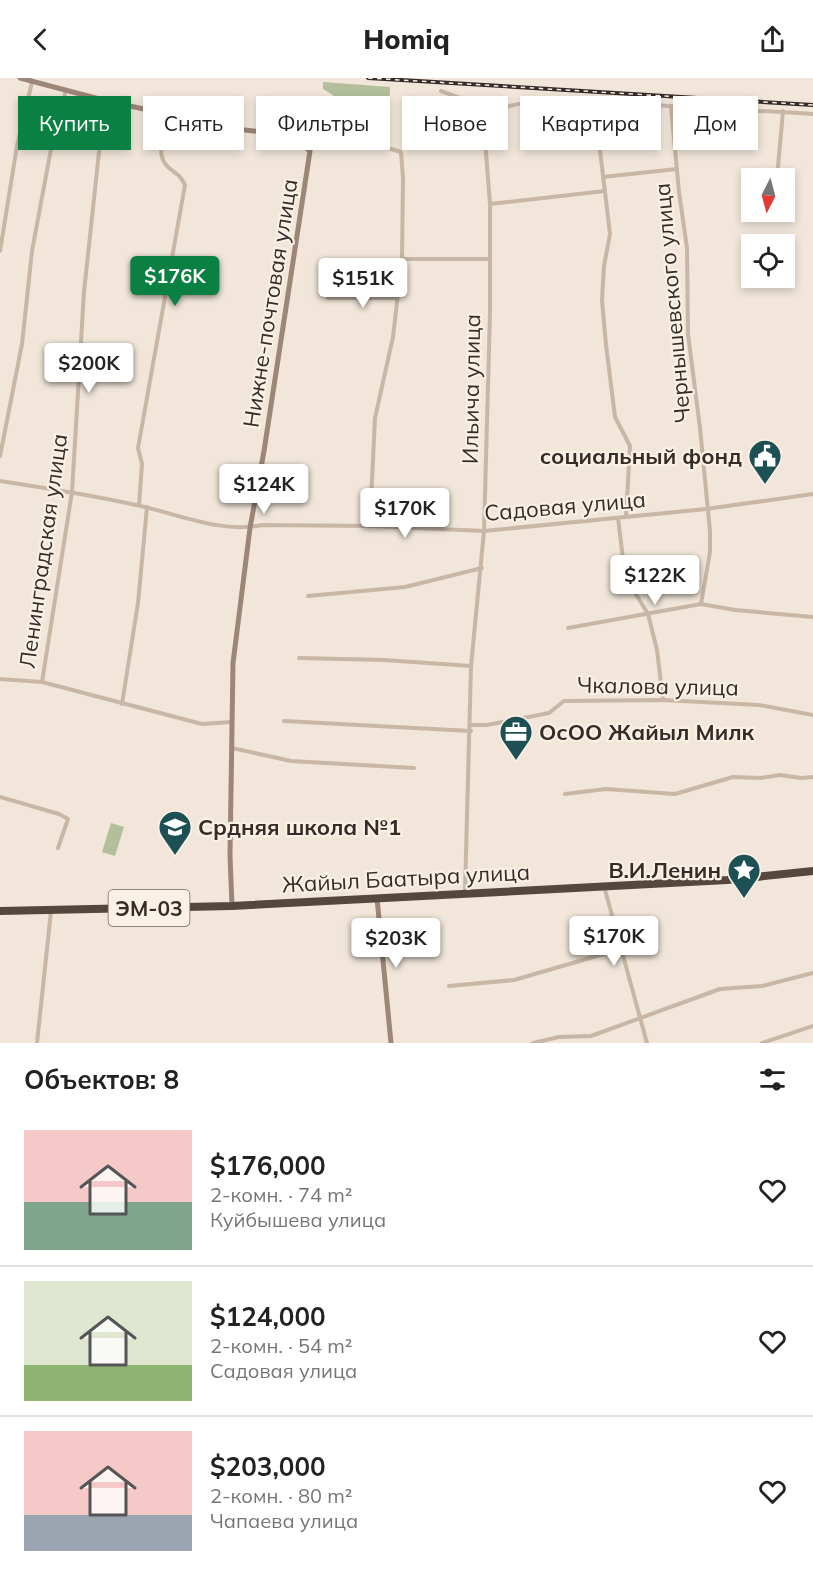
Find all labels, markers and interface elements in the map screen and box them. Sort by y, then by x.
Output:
text: Homiq [363,22,450,56]
icon: back [24,23,57,56]
icon: share [756,23,789,56]
chip: Купить [18,96,131,150]
chip: Снять [143,96,244,150]
chip: Фильтры [256,96,390,150]
chip: Новое [402,96,508,150]
chip: Квартира [520,96,661,150]
chip: Дом [673,96,758,150]
north arrow [741,168,795,222]
map controls [741,168,795,288]
street label: Нижне-почтовая улица [237,177,303,429]
street label: Чернышевского улица [648,182,696,424]
button: locate [741,234,795,288]
pin: $176K [133,256,217,307]
pin: $151K [321,258,405,309]
text: $176K [144,263,206,288]
text: $151K [332,265,394,290]
street label: Ильича улица [456,314,486,464]
pin: $200K [47,343,131,394]
text: $200K [58,350,120,375]
street label: Ленинградская улица [13,432,73,670]
public building icon: социальный фонд [747,438,783,485]
place label: социальный фонд [540,442,742,470]
pin: $124K [222,464,306,515]
text: $124K [233,471,295,496]
street label: Садовая улица [483,485,647,527]
pin: $170K [363,488,447,539]
text: $170K [374,495,436,520]
pin: $122K [613,555,697,606]
text: $122K [624,562,686,587]
street label: Чкалова улица [577,671,739,701]
office icon: ОсОО Жайыл Милк [498,714,534,761]
place label: ОсОО Жайыл Милк [539,718,755,746]
school or university icon: Срдняя школа №1 [157,809,193,856]
place label: Срдняя школа №1 [198,813,401,841]
place icon: В.И.Ленин [726,852,762,899]
place label: В.И.Ленин [608,856,721,884]
street label: Жайыл Баатыра улица [281,858,531,898]
road number: ЭМ-03 [108,890,190,926]
pin: $170K [572,916,656,967]
pin: $203K [354,918,438,969]
text: $170K [583,923,645,948]
text: $203K [365,925,427,950]
text: Объектов: 8 [24,1063,179,1096]
icon: filters [756,1063,789,1096]
text: $176,000 [210,1149,326,1182]
icon: home [72,1154,144,1226]
icon: heart [756,1174,789,1207]
text: 2-комн. · 74 m² [210,1182,352,1207]
text: Куйбышева улица [210,1207,386,1232]
text: $124,000 [210,1300,326,1333]
icon: home [72,1305,144,1377]
icon: heart [756,1325,789,1358]
text: 2-комн. · 54 m² [210,1333,352,1358]
text: Садовая улица [210,1358,357,1383]
text: $203,000 [210,1450,326,1483]
icon: home [72,1455,144,1527]
icon: heart [756,1475,789,1508]
text: 2-комн. · 80 m² [210,1483,352,1508]
text: Чапаева улица [210,1508,358,1533]

